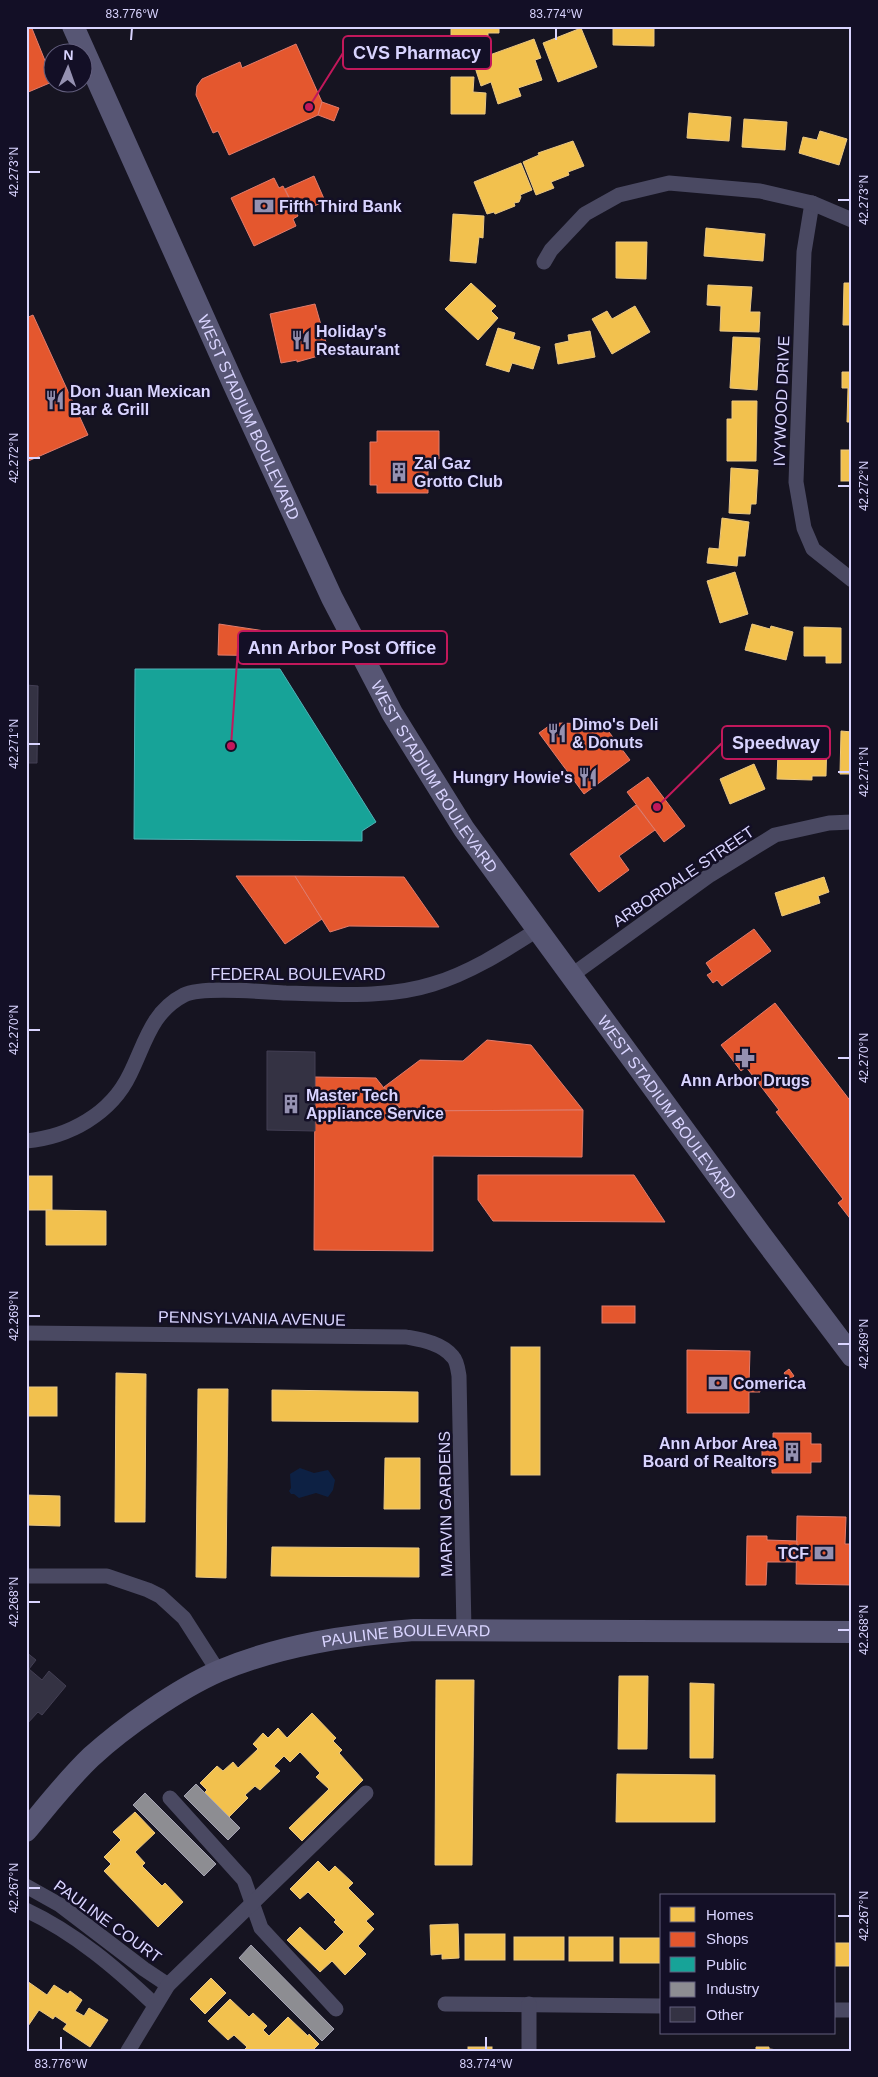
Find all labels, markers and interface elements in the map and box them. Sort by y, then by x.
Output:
text: 83.776°W [106,7,159,21]
text: 83.774°W [530,7,583,21]
callout: CVS Pharmacy [343,36,491,69]
north arrow [42,42,92,92]
text: CVS Pharmacy [353,43,481,63]
text: N [63,47,74,63]
text: 42.273°N [7,147,21,197]
text: 42.273°N [857,175,871,225]
bank icon: Fifth Third Bank [253,195,275,217]
place label: Fifth Third Bank [279,198,402,215]
street label: WEST STADIUM BOULEVARD [195,312,303,522]
place label: Holiday's Restaurant [316,323,400,358]
restaurant icon: Holiday's Restaurant [290,329,312,351]
street label: IVYWOOD DRIVE [771,335,792,467]
place label: Don Juan Mexican Bar & Grill [70,383,210,418]
restaurant icon: Don Juan Mexican Bar & Grill [44,389,66,411]
text: 42.272°N [7,433,21,483]
place label: Zal Gaz Grotto Club [414,455,503,490]
building icon: Zal Gaz Grotto Club [388,461,410,483]
text: 42.272°N [857,461,871,511]
callout: Ann Arbor Post Office [238,631,447,664]
text: Ann Arbor Post Office [248,638,436,658]
street label: WEST STADIUM BOULEVARD [368,678,501,876]
place label: Dimo's Deli & Donuts [572,716,659,751]
text: 42.271°N [7,719,21,769]
restaurant icon: Dimo's Deli & Donuts [546,722,568,744]
callout: Speedway [722,726,830,759]
text: Speedway [732,733,820,753]
text: 42.271°N [857,747,871,797]
restaurant icon: Hungry Howie's [577,766,599,788]
place label: Hungry Howie's [453,769,573,786]
street label: ARBORDALE STREET [610,823,757,930]
street label: FEDERAL BOULEVARD [210,966,386,983]
text: 42.270°N [7,1005,21,1055]
street label: WEST STADIUM BOULEVARD [594,1013,740,1203]
text: 42.270°N [857,1033,871,1083]
pharmacy icon: Ann Arbor Drugs [734,1047,756,1069]
place label: Ann Arbor Drugs [680,1072,810,1089]
place label: Master Tech Appliance Service [306,1087,444,1122]
building icon: Master Tech Appliance Service [280,1093,302,1115]
text: 42.269°N [7,1291,21,1341]
street label: PENNSYLVANIA AVENUE [158,1308,346,1329]
text: 42.269°N [857,1319,871,1369]
bank icon: Comerica [707,1372,729,1394]
place label: Comerica [733,1375,806,1392]
street label: MARVIN GARDENS [436,1431,455,1577]
place label: Ann Arbor Area Board of Realtors [643,1435,777,1470]
building icon: Ann Arbor Area Board of Realtors [781,1441,803,1463]
bank icon: TCF [813,1542,835,1564]
place label: TCF [778,1545,809,1562]
text: 42.268°N [7,1577,21,1627]
text: 42.268°N [857,1605,871,1655]
street label: PAULINE BOULEVARD [320,1622,490,1650]
text: 42.267°N [7,1863,21,1913]
street label: PAULINE COURT [51,1877,165,1966]
text: 42.267°N [857,1891,871,1941]
legend [660,1894,836,2034]
text: Homes [706,1906,754,1923]
text: Shops [706,1930,749,1947]
text: Public [706,1956,747,1973]
text: Industry [706,1980,760,1997]
text: Other [706,2006,744,2023]
text: 83.776°W [35,2057,88,2071]
text: 83.774°W [460,2057,513,2071]

